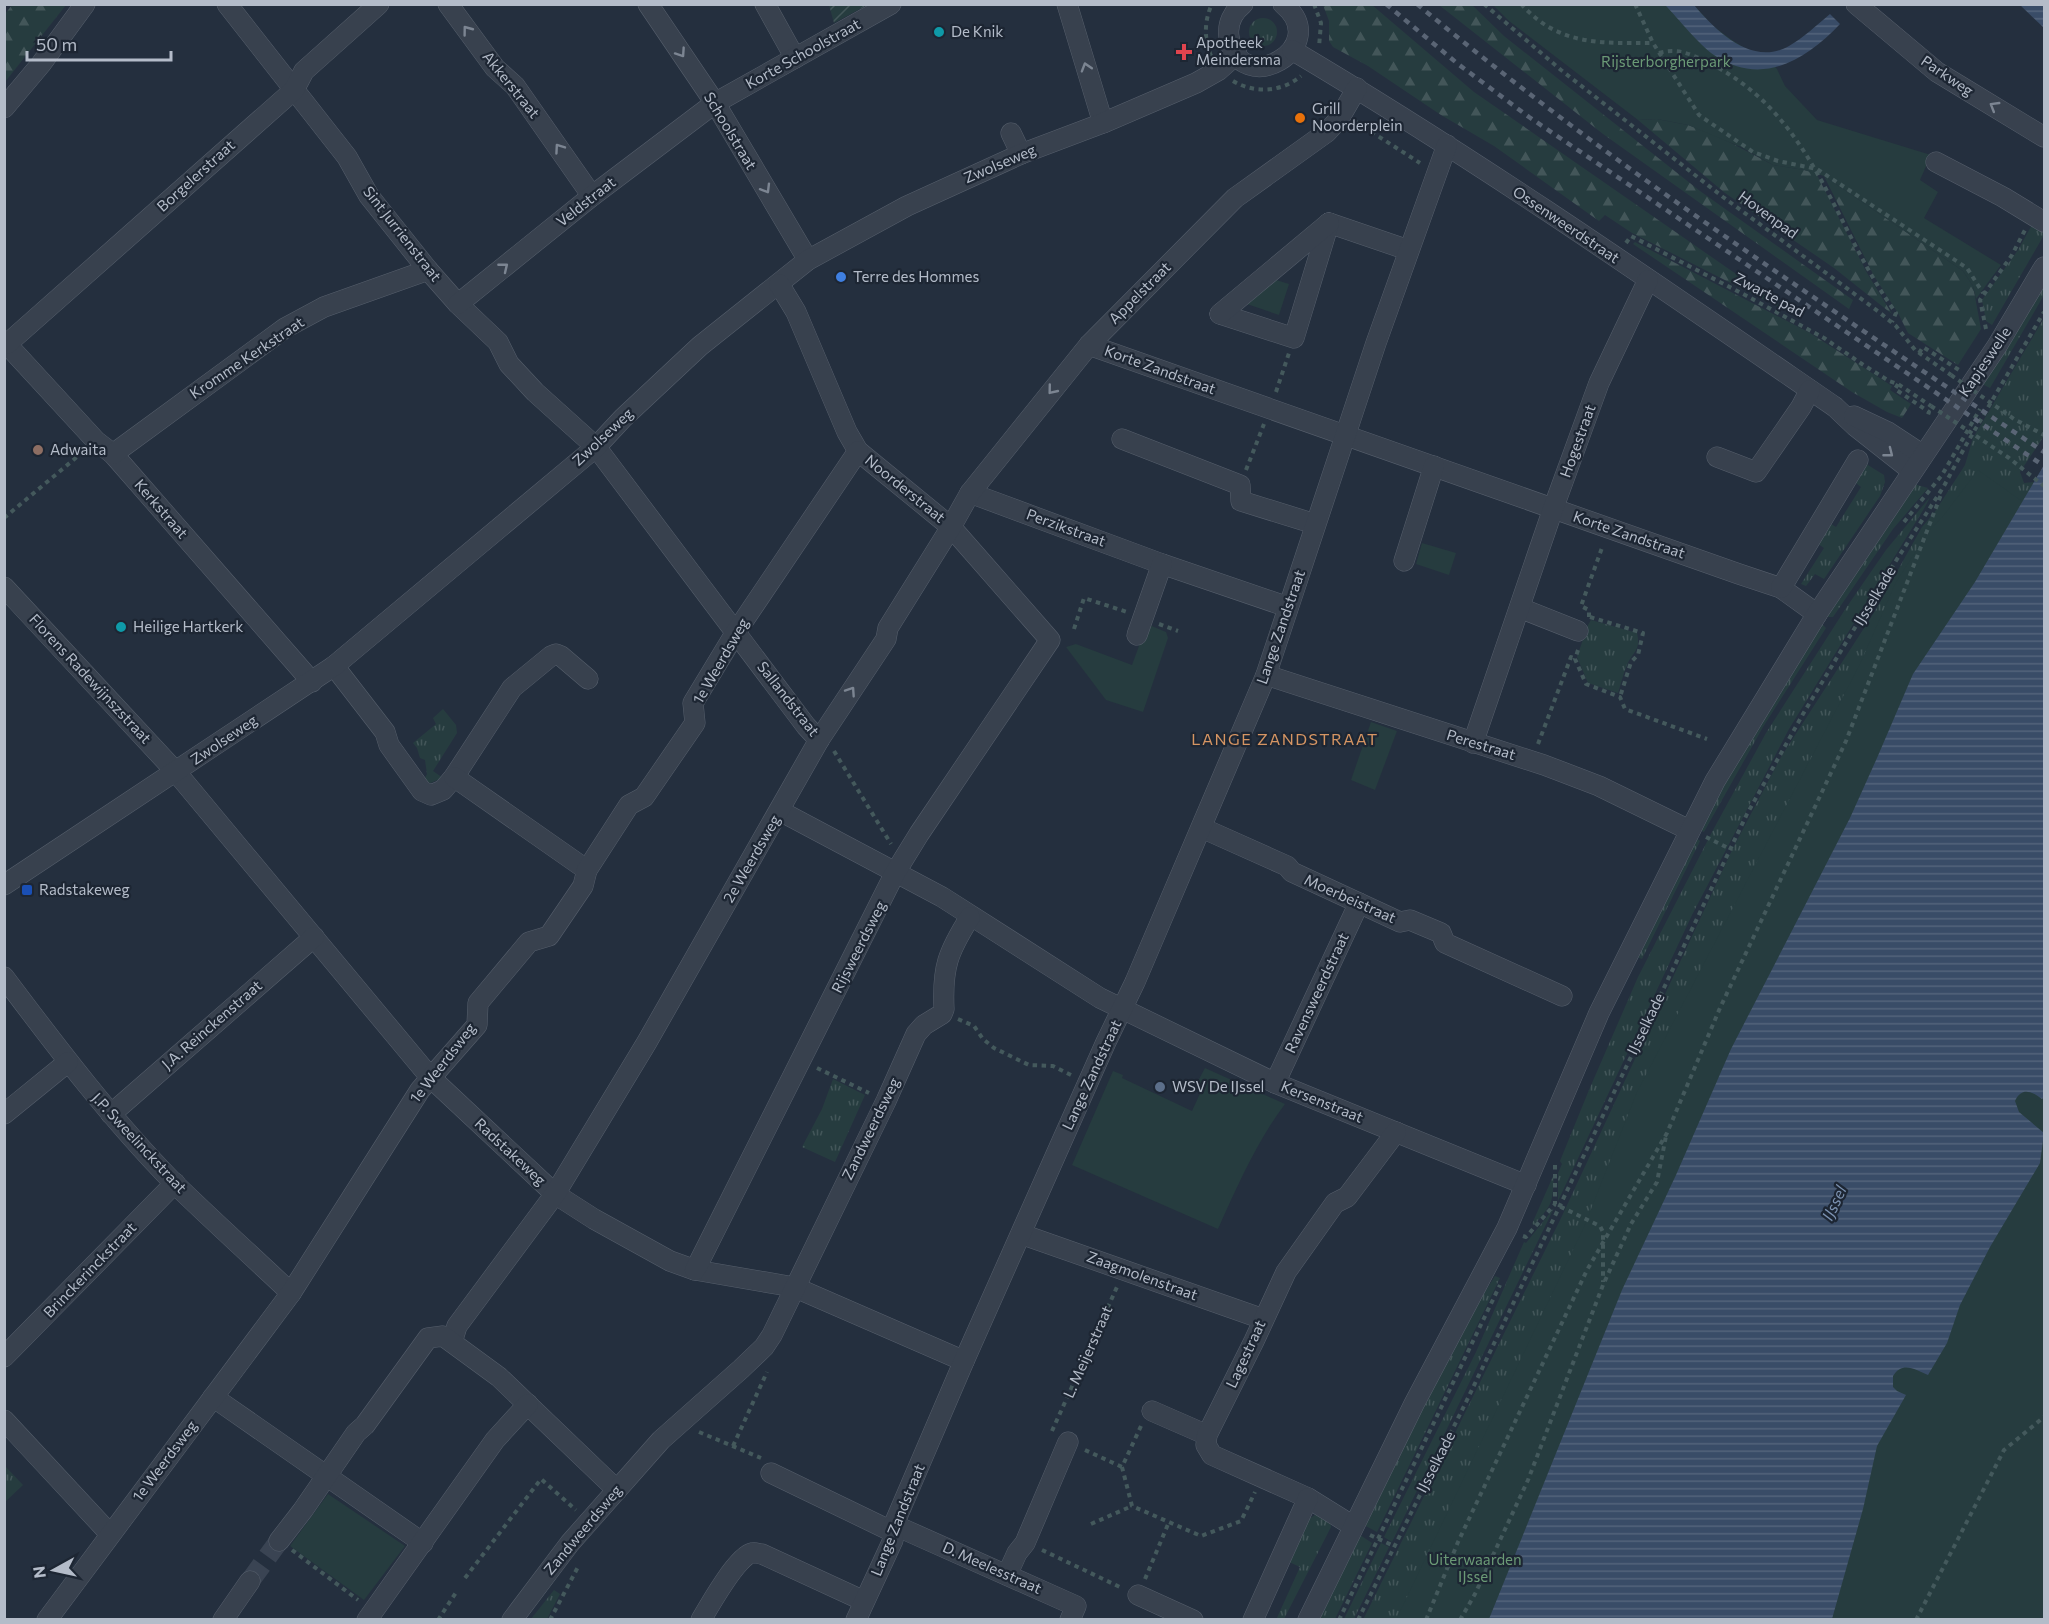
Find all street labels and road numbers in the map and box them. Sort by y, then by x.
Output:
street label: Korte Schoolstraat [742,14,863,92]
street label: Akkerstraat [479,47,544,121]
street label: Parkweg [1918,51,1977,99]
street label: Schoolstraat [701,88,761,172]
street label: Borgelerstraat [153,136,238,215]
street label: Zwolseweg [961,140,1038,186]
street label: Veldstraat [552,172,619,230]
street label: Sint Jurrienstraat [360,182,446,285]
street label: Ossenweerdstraat [1510,182,1623,267]
street label: Hovenpad [1735,187,1802,242]
street label: Appelstraat [1104,257,1174,327]
street label: Zwarte pad [1731,268,1808,320]
street label: Kromme Kerkstraat [186,312,307,402]
street label: Kapjeswelle [1954,323,2014,400]
street label: Korte Zandstraat [1102,341,1218,398]
street label: Hogestraat [1555,402,1599,480]
street label: Zwolseweg [568,404,636,469]
street label: Noorderstraat [862,450,949,526]
street label: Kerkstraat [131,475,192,541]
street label: Perzikstraat [1024,504,1108,550]
street label: Korte Zandstraat [1571,506,1688,562]
street label: IJsselkade [1849,562,1899,629]
street label: Lange Zandstraat [1252,567,1308,686]
street label: Florens Radewijnszstraat [26,610,156,747]
street label: 1e Weerdsweg [688,614,752,707]
street label: Sallandstraat [754,657,824,739]
street label: Zwolseweg [187,710,260,768]
street label: Perestraat [1445,725,1518,763]
street label: 2e Weerdsweg [719,812,783,905]
street label: Moerbeistraat [1302,870,1399,926]
street label: Rijsweerdsweg [827,898,889,996]
street label: Ravensweerdstraat [1280,929,1352,1056]
street label: J.A. Reinckenstraat [158,976,265,1073]
street label: IJsselkade [1622,990,1668,1057]
street label: Lange Zandstraat [1058,1017,1125,1133]
street label: 1e Weerdsweg [406,1019,479,1106]
street label: Zandweerdsweg [838,1074,903,1183]
street label: Kersenstraat [1279,1076,1366,1126]
street label: J.P. Sweelinckstraat [89,1088,191,1196]
street label: Radstakeweg [471,1114,550,1189]
street label: Brinckerinckstraat [39,1218,139,1321]
street label: Zaagmolenstraat [1084,1247,1200,1304]
street label: L. Meijerstraat [1059,1303,1115,1401]
street label: Lagestraat [1222,1317,1269,1390]
street label: 1e Weerdsweg [128,1417,200,1504]
street label: IJsselkade [1412,1428,1458,1495]
street label: Lange Zandstraat [866,1461,928,1578]
street label: Zandweerdsweg [539,1481,625,1578]
street label: D. Meelesstraat [940,1537,1045,1597]

